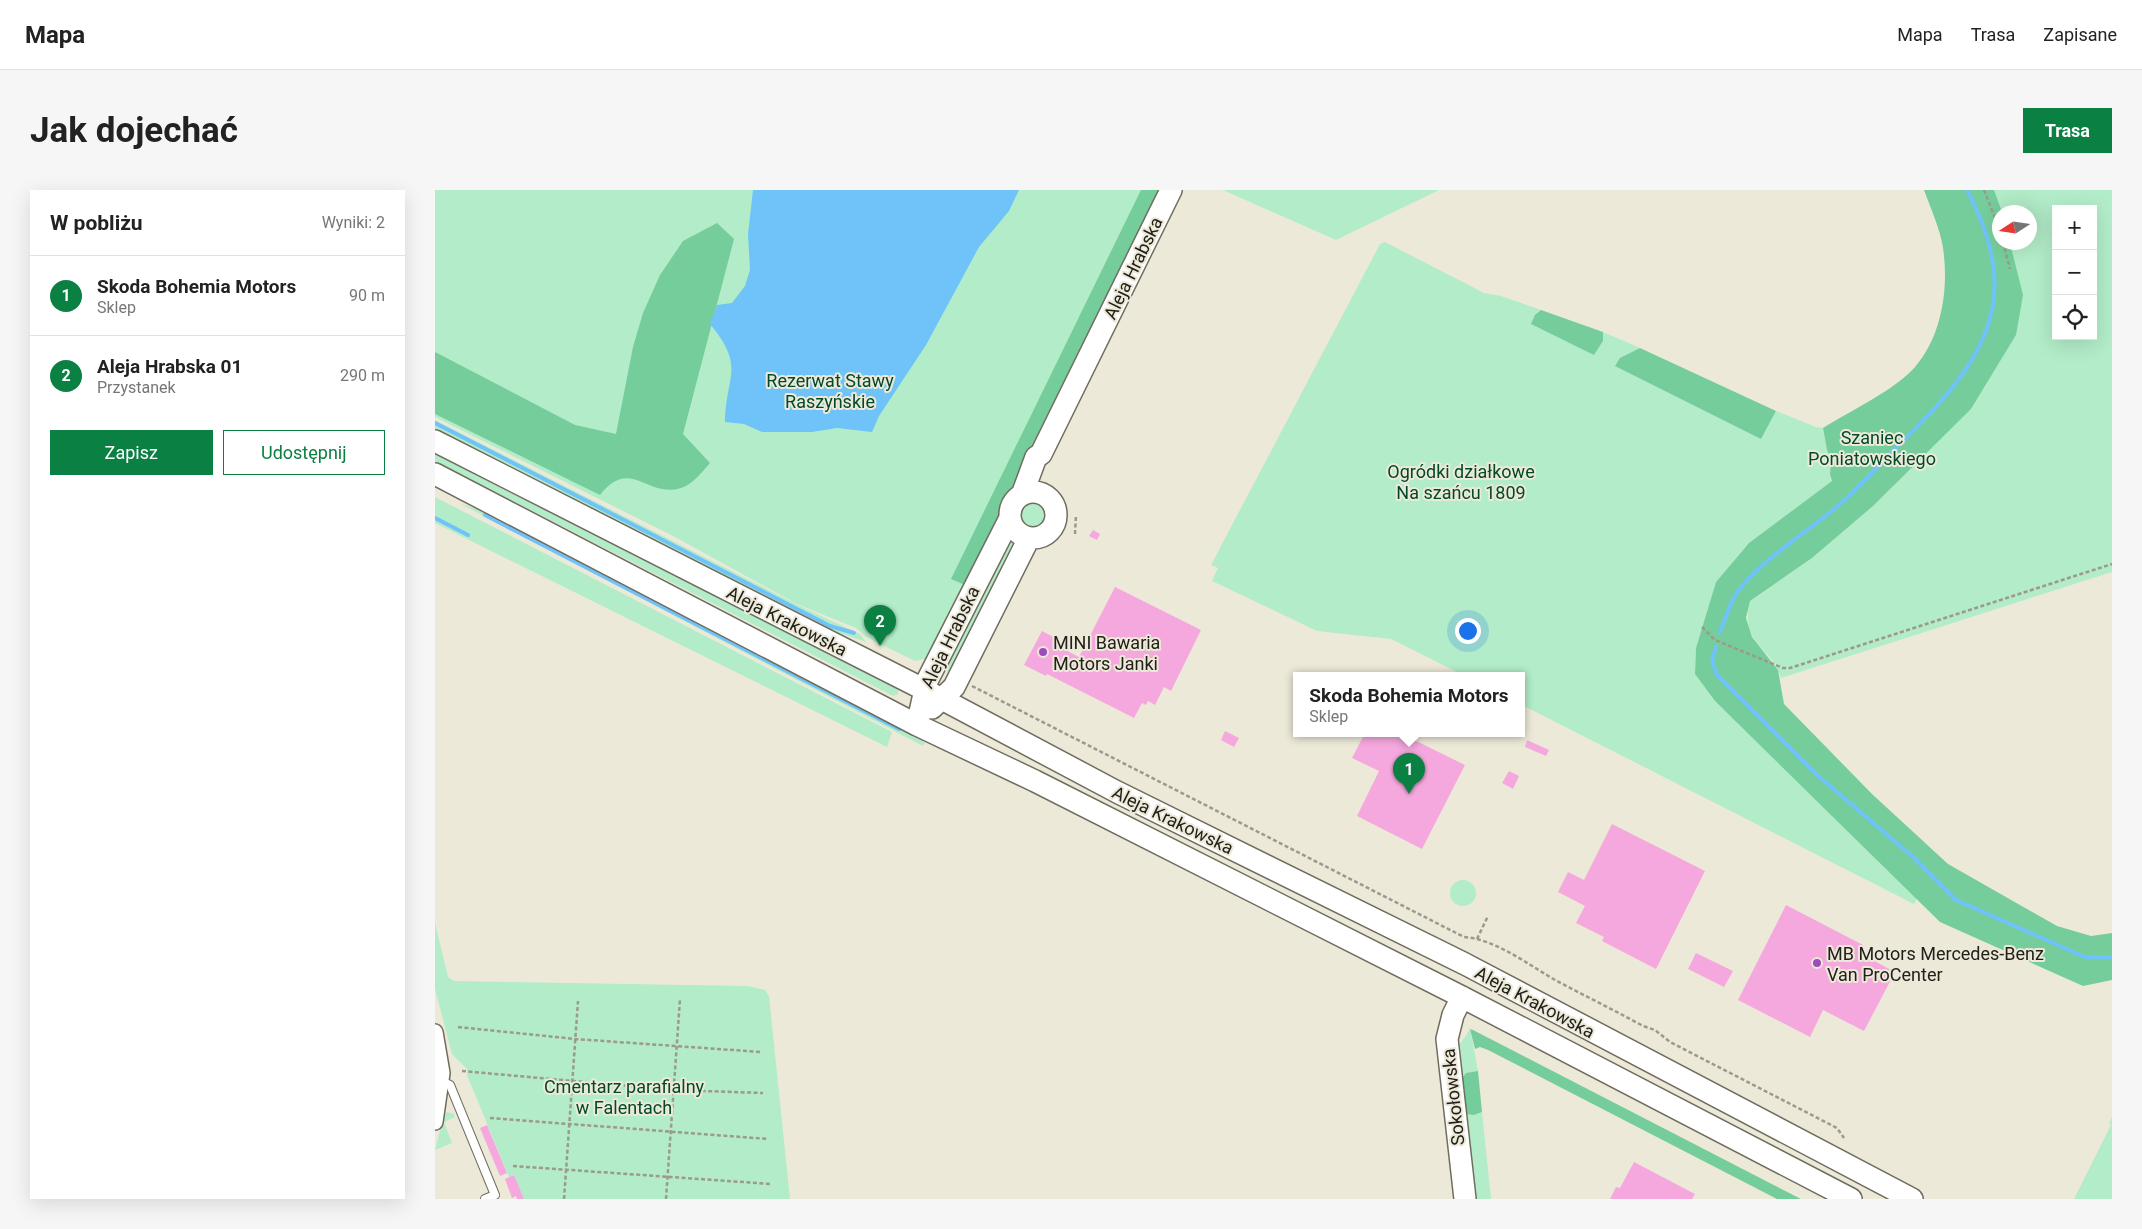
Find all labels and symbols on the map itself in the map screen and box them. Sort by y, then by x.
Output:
north arrow [1992,205,2037,250]
street label: Aleja Hrabska [1099,214,1167,322]
park label: Rezerwat Stawy Raszyńskie [766,370,894,412]
park label: Szaniec Poniatowskiego [1808,427,1936,469]
park label: Ogródki działkowe Na szańcu 1809 [1387,461,1535,503]
street label: Aleja Krakowska [723,582,851,660]
street label: Aleja Hrabska [916,583,984,691]
pin: 2 [864,605,896,646]
your location [1455,618,1481,644]
place label: MINI Bawaria Motors Janki [1053,632,1160,674]
marker: MINI Bawaria Motors Janki [1037,646,1049,658]
pin: 1 [1393,753,1425,794]
street label: Aleja Krakowska [1109,782,1237,858]
place label: MB Motors Mercedes-Benz Van ProCenter [1827,943,2044,985]
marker: MB Motors Mercedes-Benz Van ProCenter [1811,957,1823,969]
street label: Aleja Krakowska [1472,962,1598,1042]
street label: Sokołowska [1437,1048,1469,1146]
park label: Cmentarz parafialny w Falentach [544,1076,705,1118]

